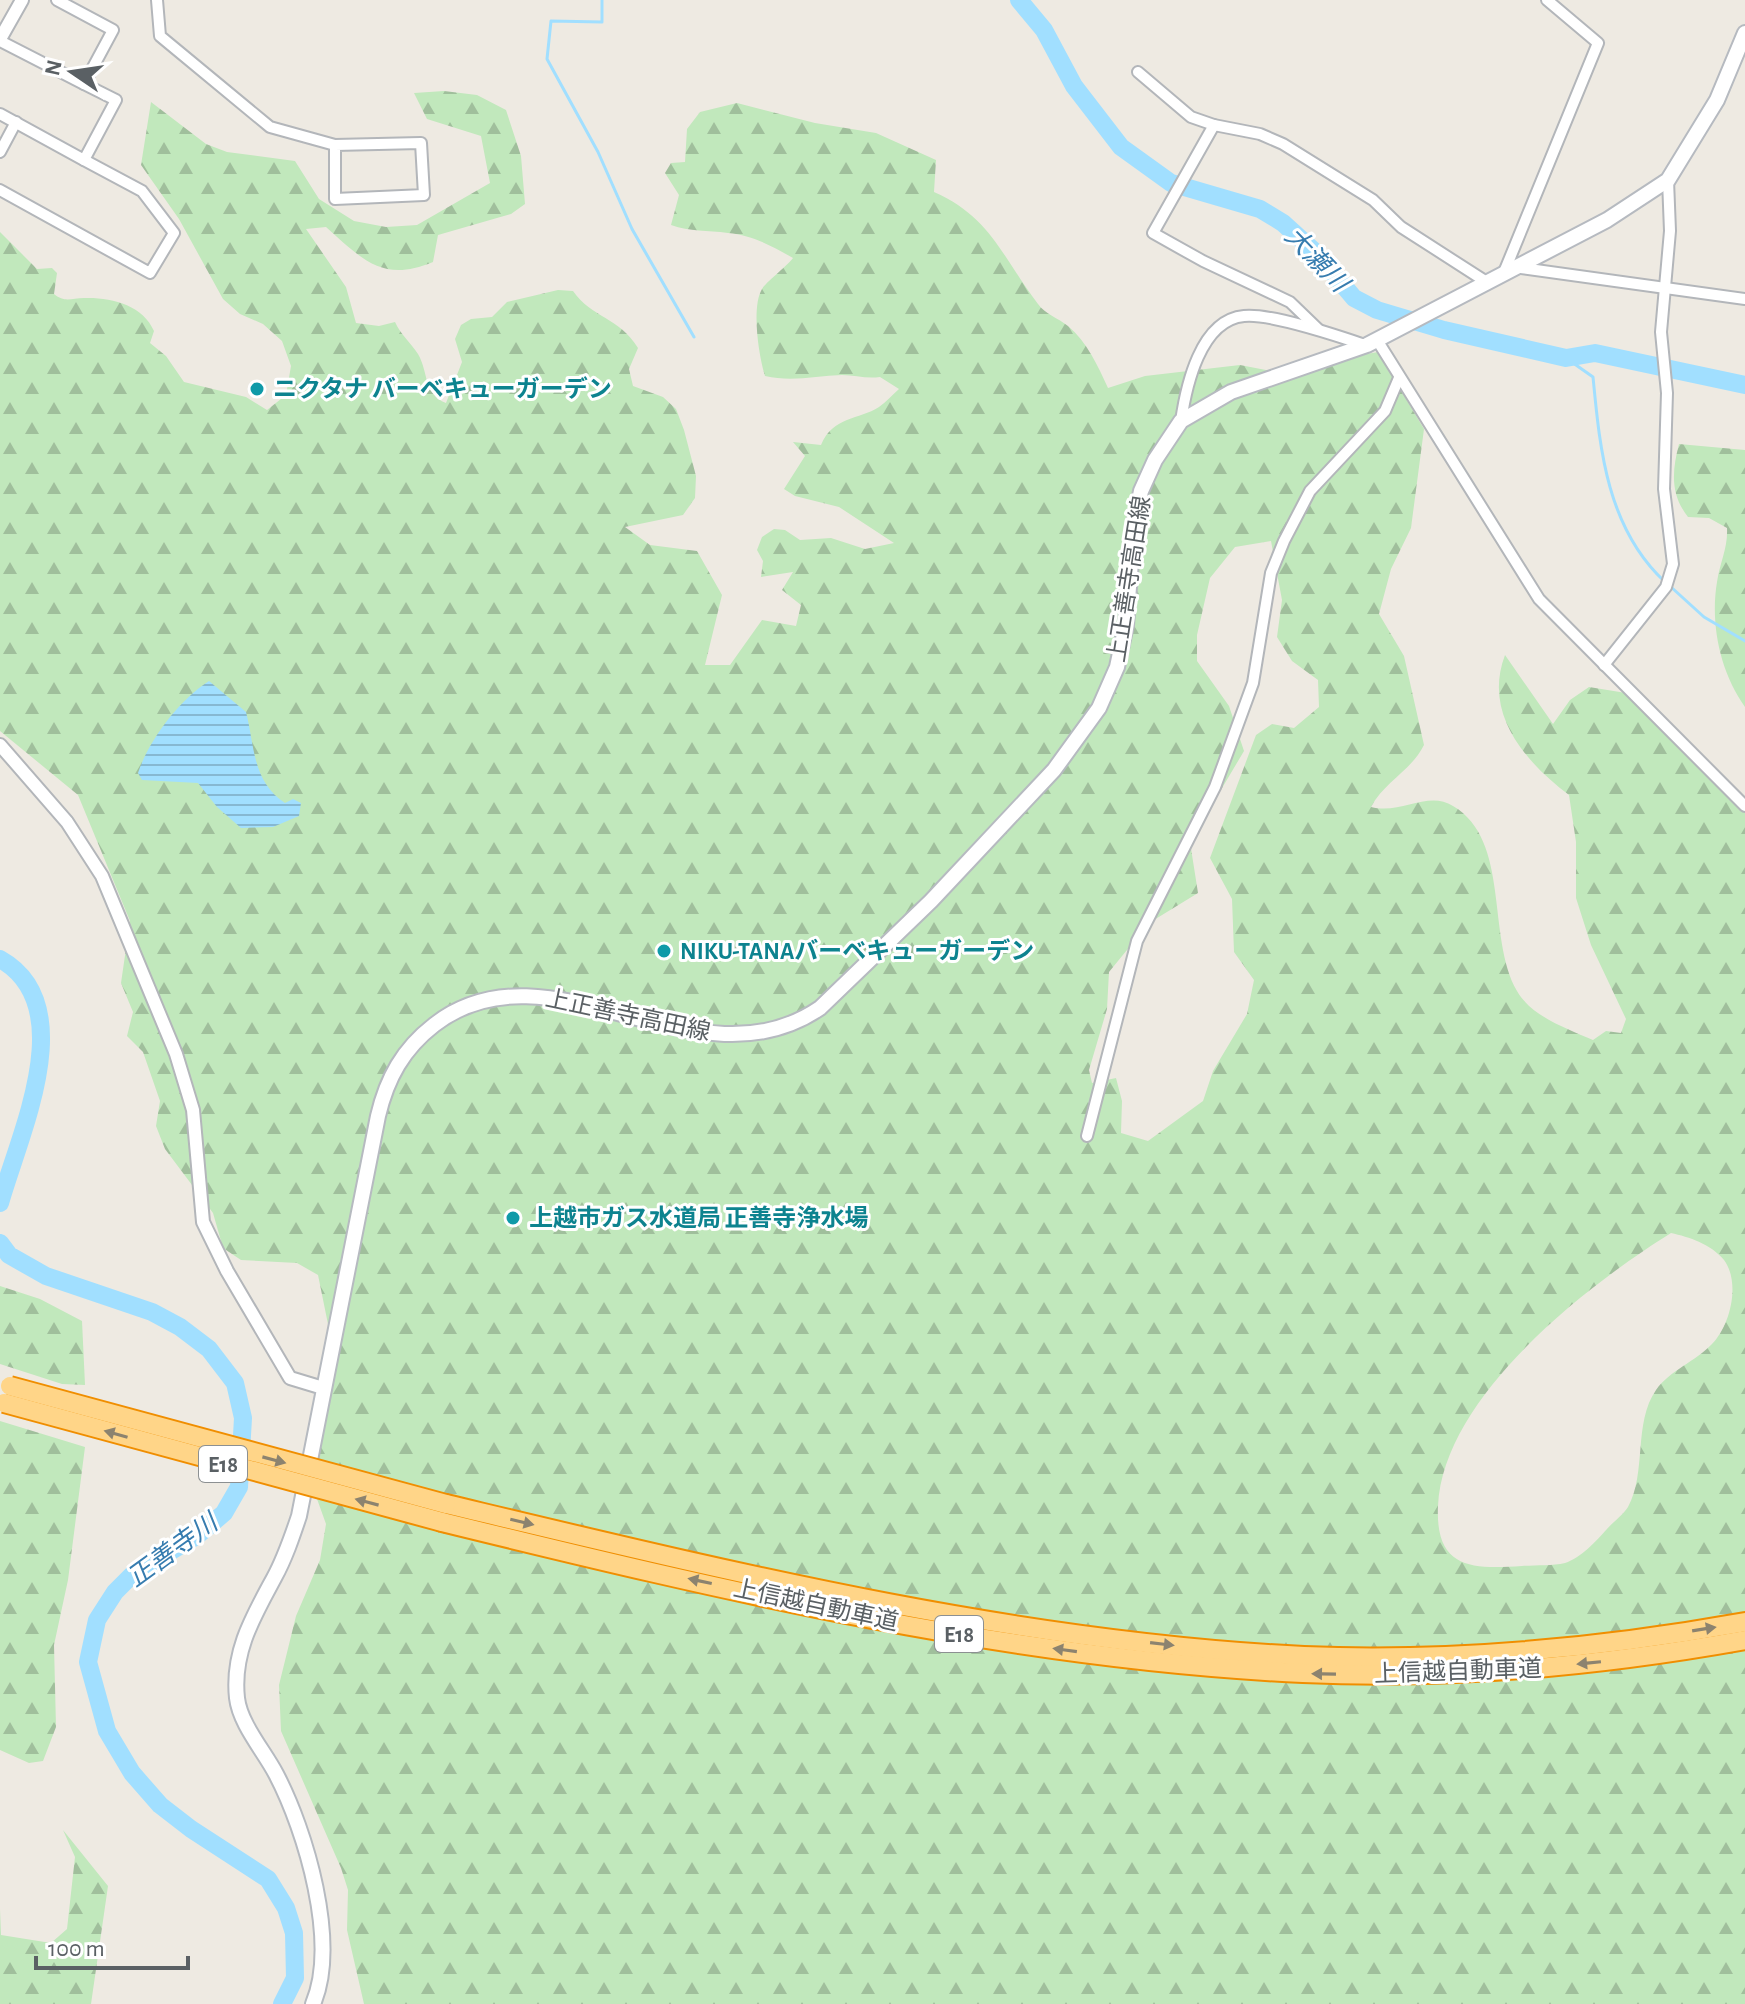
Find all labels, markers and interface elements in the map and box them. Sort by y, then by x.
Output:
north arrow [32,32,112,112]
text: N [41,58,66,78]
water label: 大瀬川 [1280,222,1356,299]
place label: ニクタナ バーベキューガーデン [273,376,612,402]
marker: ニクタナ バーベキューガーデン [248,380,266,398]
street label: 上正善寺高田線 [1103,494,1155,664]
place label: NIKU-TANAバーベキューガーデン [680,938,1034,964]
marker: NIKU-TANAバーベキューガーデン [655,942,673,960]
street label: 上正善寺高田線 [543,985,713,1045]
place label: 上越市ガス水道局 正善寺浄水場 [529,1205,869,1231]
marker: 上越市ガス水道局 正善寺浄水場 [504,1209,522,1227]
one-way arrow [103,1427,127,1440]
road number: E18 [199,1446,247,1482]
one-way arrow [261,1454,286,1466]
one-way arrow [354,1496,379,1508]
water label: 正善寺川 [122,1507,225,1592]
one-way arrow [510,1517,535,1529]
one-way arrow [687,1574,712,1587]
street label: 上信越自動車道 [731,1575,901,1635]
road number: E18 [935,1616,983,1652]
one-way arrow [1692,1622,1717,1635]
one-way arrow [1150,1637,1175,1650]
one-way arrow [1052,1643,1077,1656]
street label: 上信越自動車道 [1374,1655,1542,1687]
one-way arrow [1576,1656,1601,1669]
one-way arrow [1311,1667,1336,1680]
scale bar [36,1920,188,1970]
text: 100 m [48,1937,105,1961]

